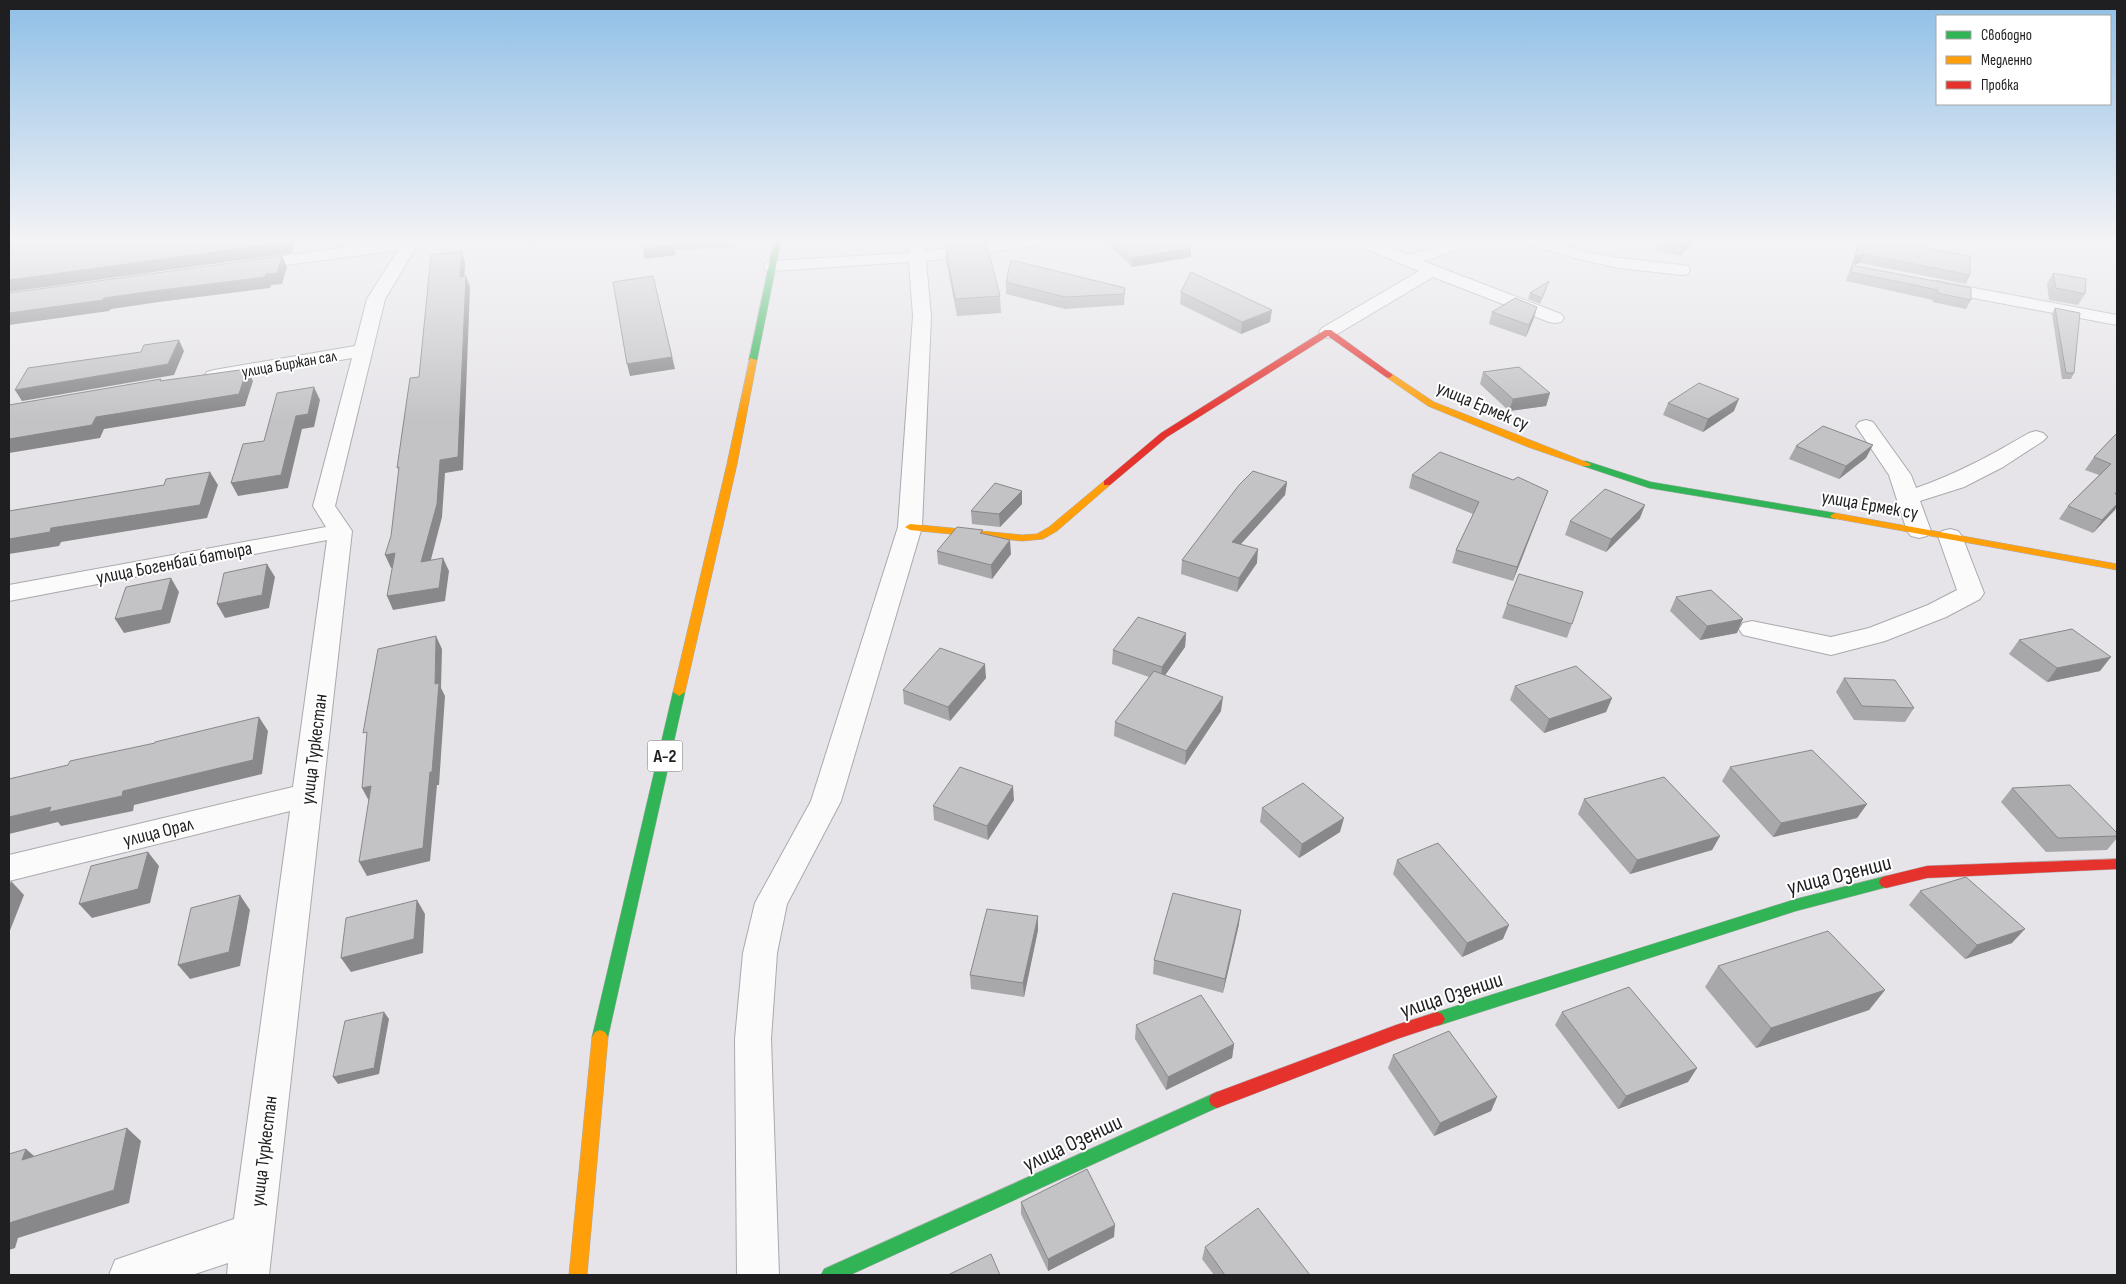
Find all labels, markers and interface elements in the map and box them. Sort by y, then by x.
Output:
legend [1936,15,2111,105]
text: Свободно [1981,26,2032,45]
text: Медленно [1981,51,2032,70]
text: Пробка [1981,76,2019,95]
street label: улица Биржан сал [240,347,339,382]
street label: улица Ермек су [1433,377,1532,436]
street label: улица Ермек су [1820,486,1920,525]
street label: улица Богенбай батыра [94,537,254,590]
street label: улица Туркестан [296,692,333,806]
road number: A-2 [648,740,682,771]
street label: улица Орал [121,813,196,852]
street label: улица Озенши [1784,849,1894,901]
street label: улица Озенши [1397,966,1506,1025]
street label: улица Туркестан [246,1094,283,1208]
street label: улица Озенши [1019,1109,1127,1178]

